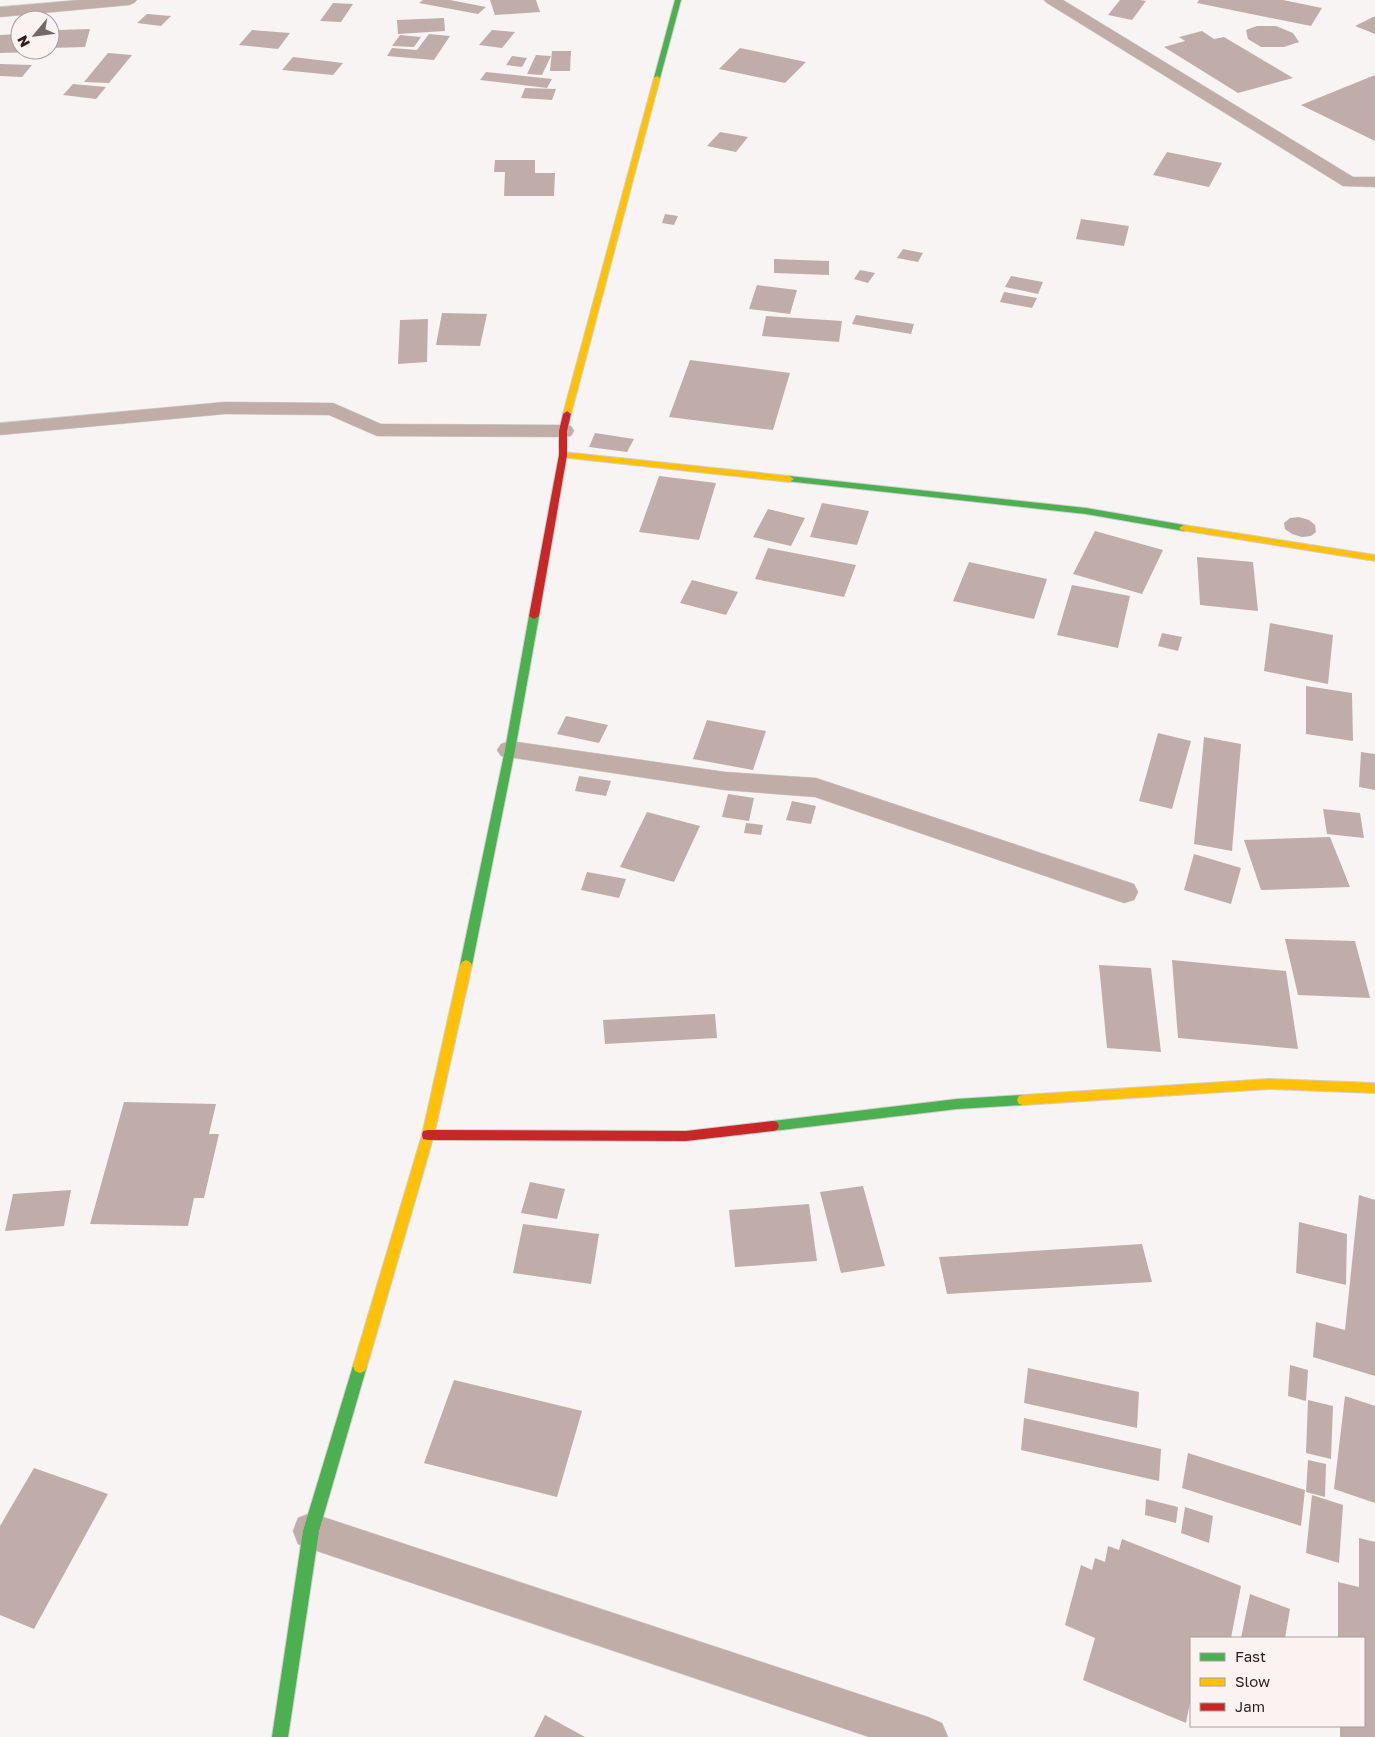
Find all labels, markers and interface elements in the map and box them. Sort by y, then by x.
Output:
north arrow [10,10,60,60]
text: N [13,33,33,50]
legend [1190,1637,1365,1727]
text: Fast [1235,1647,1266,1665]
text: Slow [1235,1672,1270,1690]
text: Jam [1235,1697,1265,1715]

